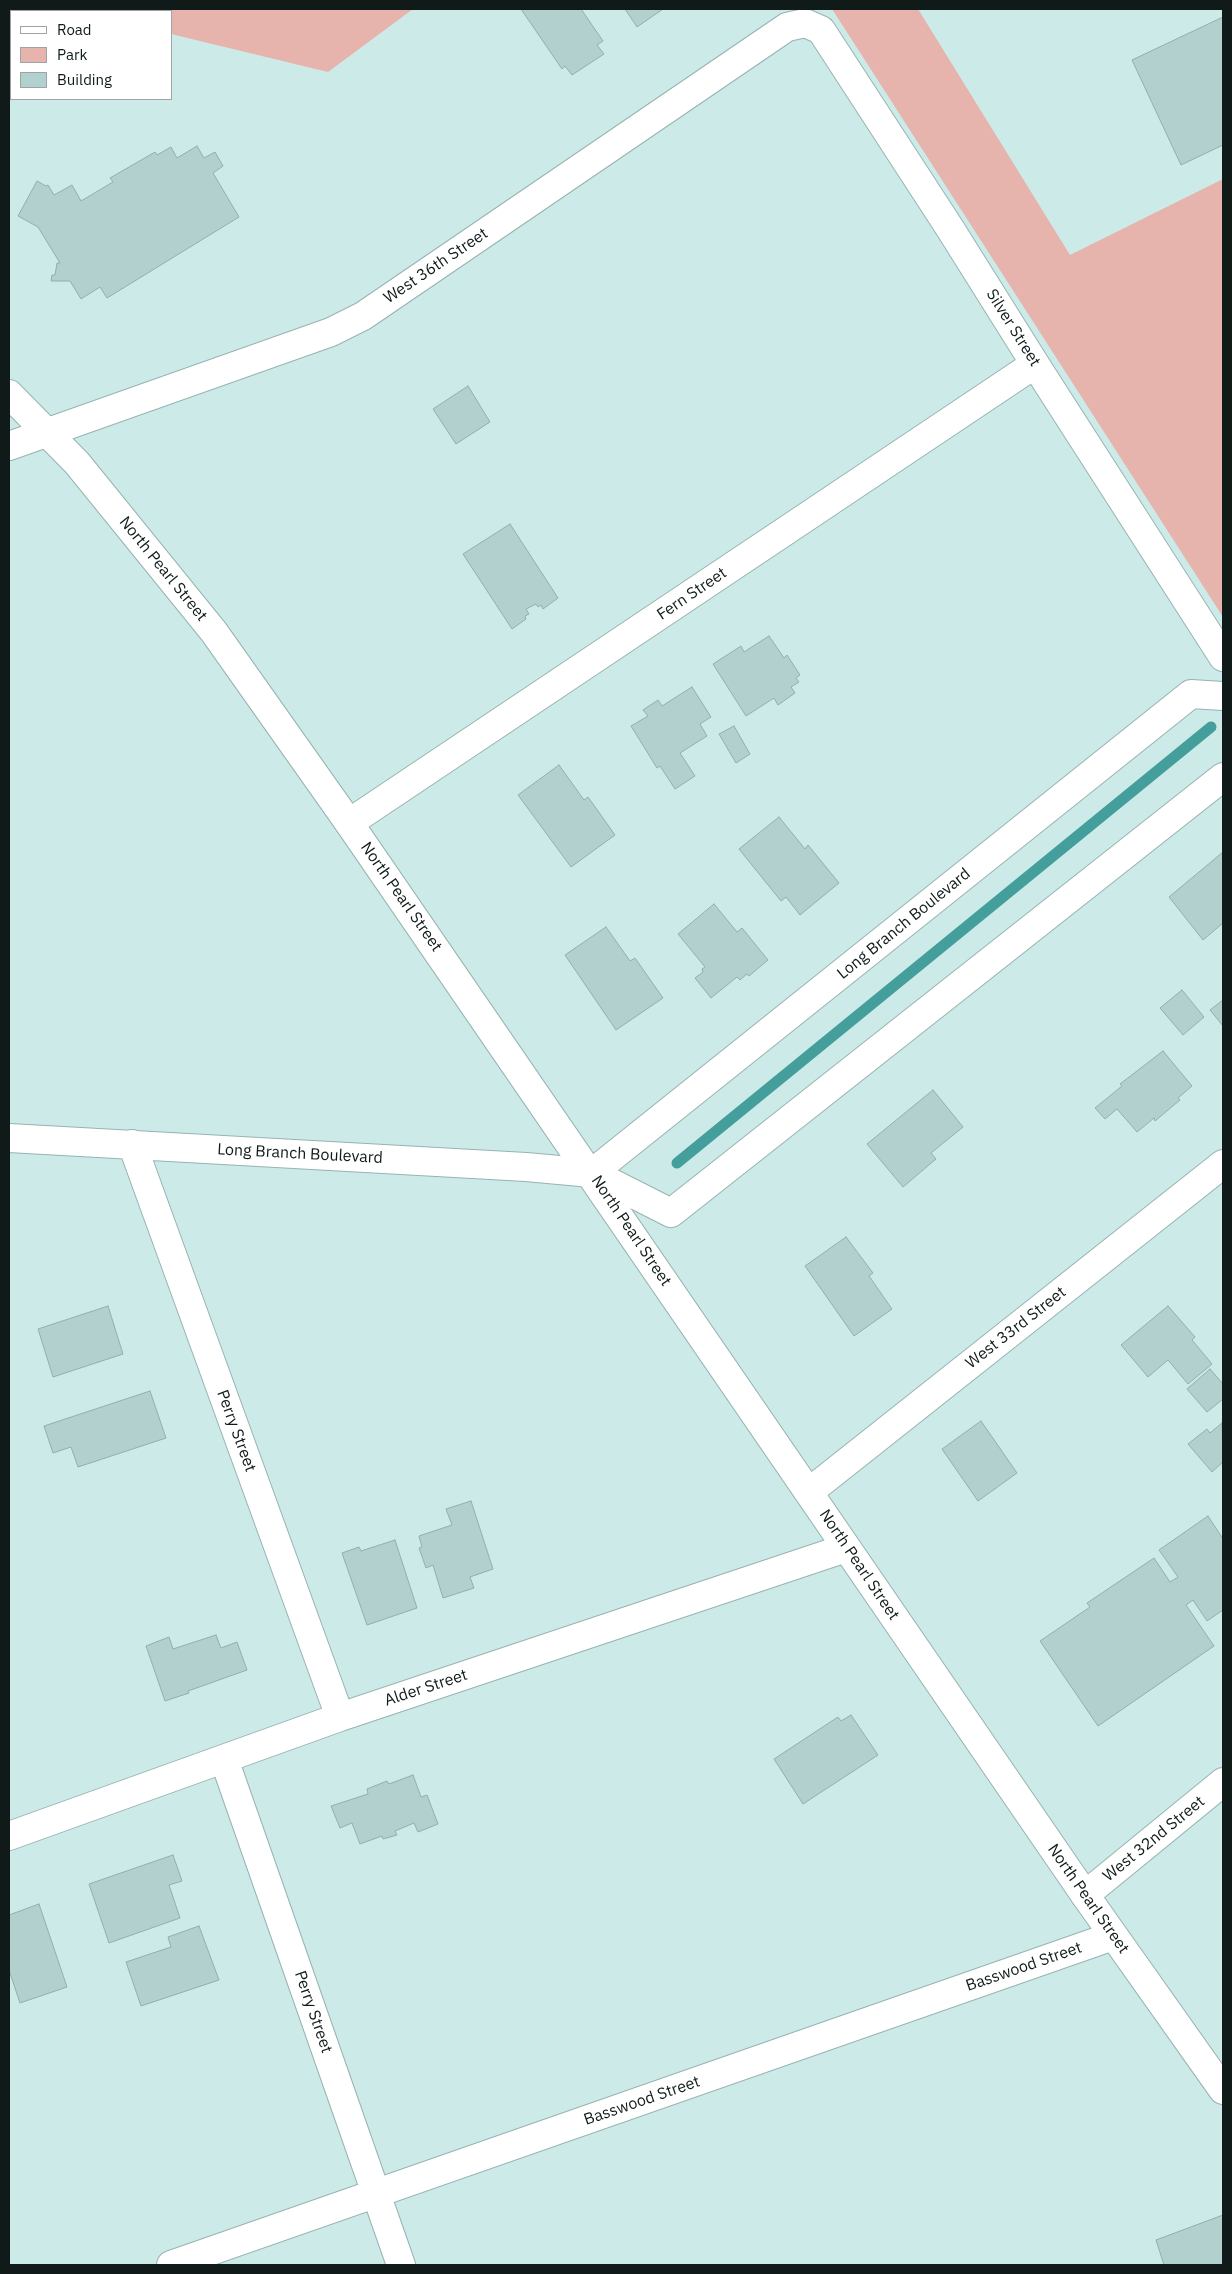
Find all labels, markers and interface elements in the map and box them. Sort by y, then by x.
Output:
legend [10,10,172,100]
text: Road [57,20,92,39]
text: Park [57,45,87,64]
text: Building [57,70,112,89]
street label: West 36th Street [380,224,492,308]
street label: Silver Street [982,286,1044,370]
street label: North Pearl Street [115,513,211,625]
street label: Fern Street [653,564,731,624]
street label: North Pearl Street [356,839,446,955]
street label: Long Branch Boulevard [834,864,974,984]
street label: Long Branch Boulevard [217,1140,383,1168]
street label: North Pearl Street [587,1172,675,1290]
street label: West 33rd Street [962,1283,1070,1373]
street label: Perry Street [212,1387,260,1475]
street label: North Pearl Street [815,1506,903,1624]
street label: Alder Street [382,1666,470,1710]
street label: West 32nd Street [1099,1792,1209,1886]
street label: North Pearl Street [1043,1841,1133,1957]
street label: Basswood Street [963,1938,1085,1996]
street label: Perry Street [290,1968,336,2056]
street label: Basswood Street [581,2072,703,2130]

